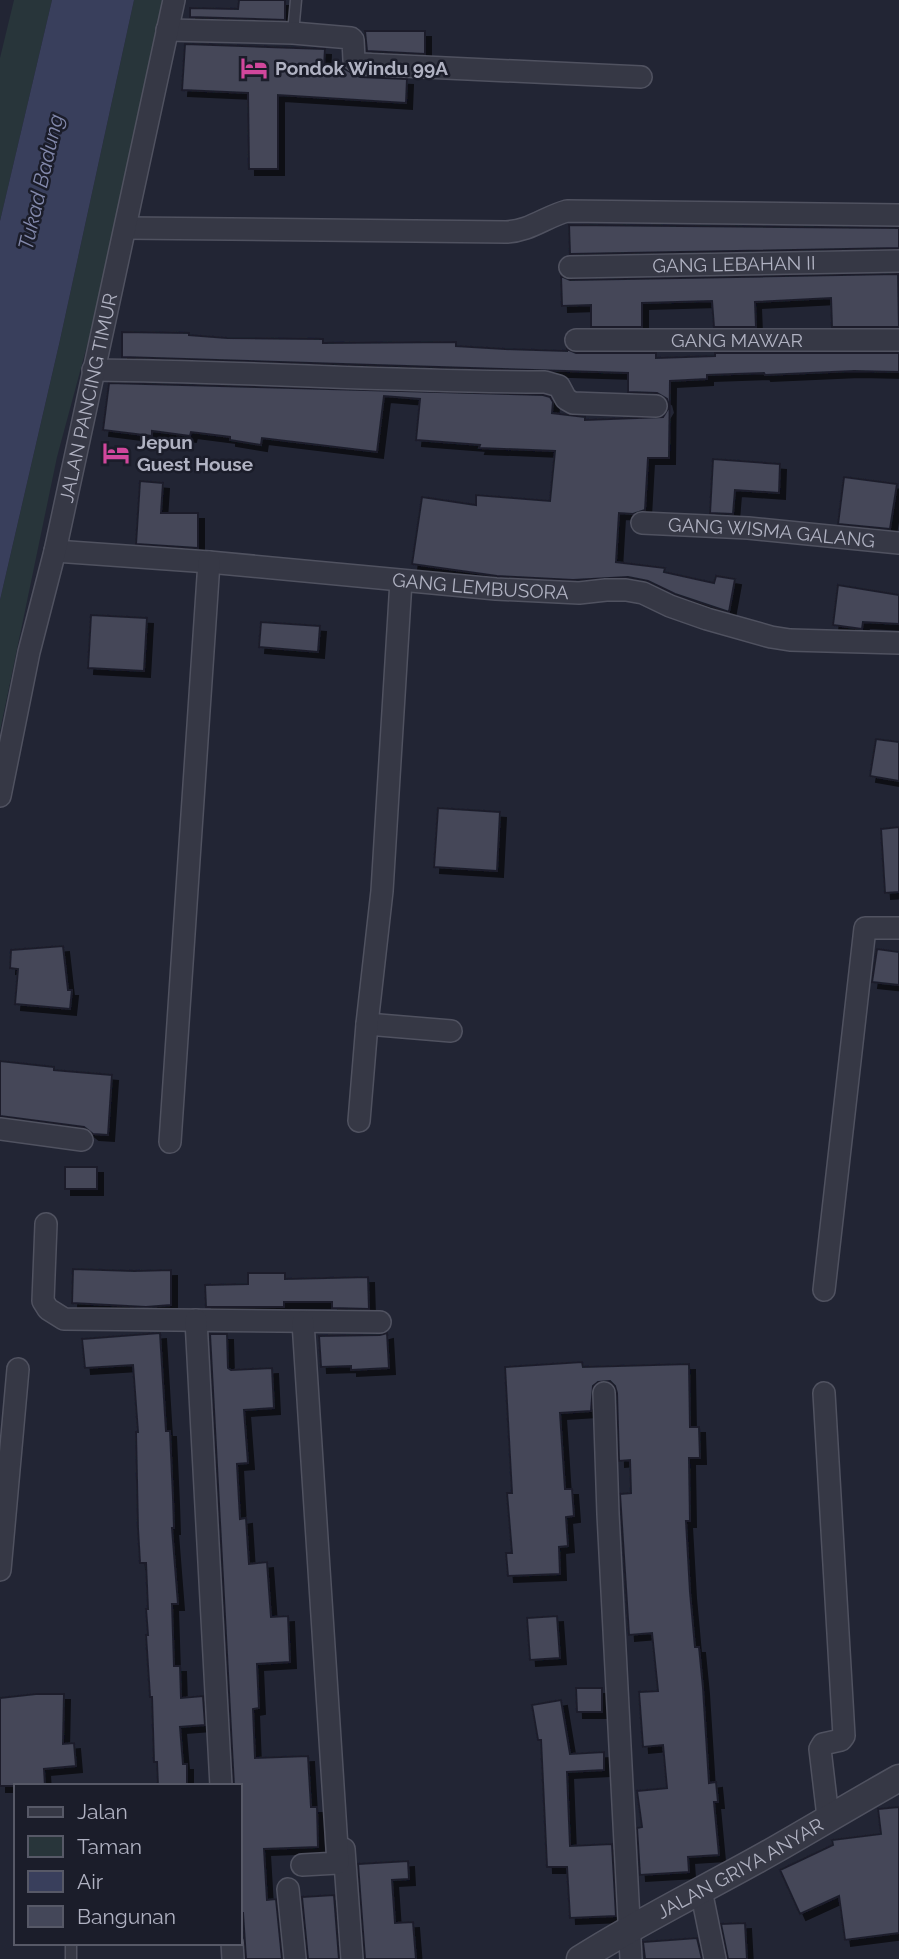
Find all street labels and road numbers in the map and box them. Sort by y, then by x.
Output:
street label: GANG LEBAHAN II [652,252,816,276]
street label: JALAN PANCING TIMUR [55,291,121,504]
street label: GANG MAWAR [671,329,803,351]
street label: GANG WISMA GALANG [668,513,876,552]
street label: GANG LEMBUSORA [391,568,569,604]
street label: JALAN GRIYA ANYAR [653,1813,827,1923]

